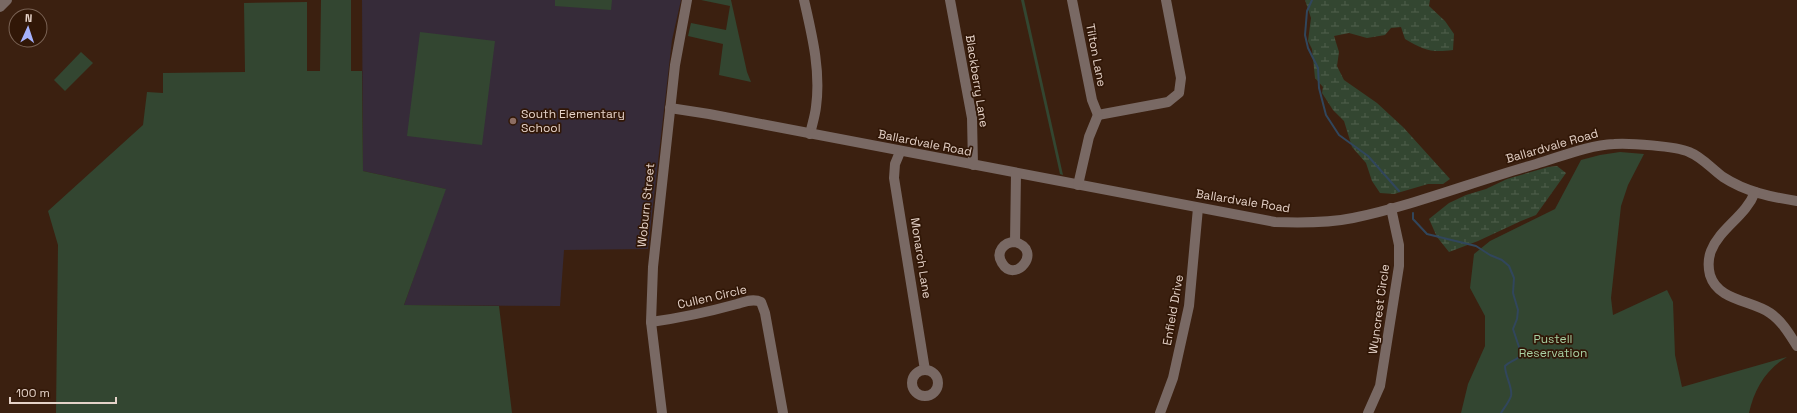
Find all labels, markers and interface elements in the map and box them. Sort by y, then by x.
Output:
north arrow [8,8,48,48]
text: N [24,11,33,25]
street label: Tilton Lane [1082,22,1110,88]
street label: Blackberry Lane [962,34,992,128]
place label: South Elementary School [521,106,625,136]
marker: South Elementary School [508,116,518,126]
street label: Ballardvale Road [1504,125,1600,167]
street label: Ballardvale Road [877,126,973,160]
street label: Woburn Street [634,162,658,248]
street label: Ballardvale Road [1195,186,1291,216]
street label: Monarch Lane [907,216,935,300]
street label: Wyncrest Circle [1365,263,1393,355]
street label: Enfield Drive [1159,273,1187,347]
street label: Cullen Circle [676,281,748,313]
park label: Pustell Reservation [1519,331,1587,361]
scale bar [10,379,116,405]
text: 100 m [16,385,50,401]

